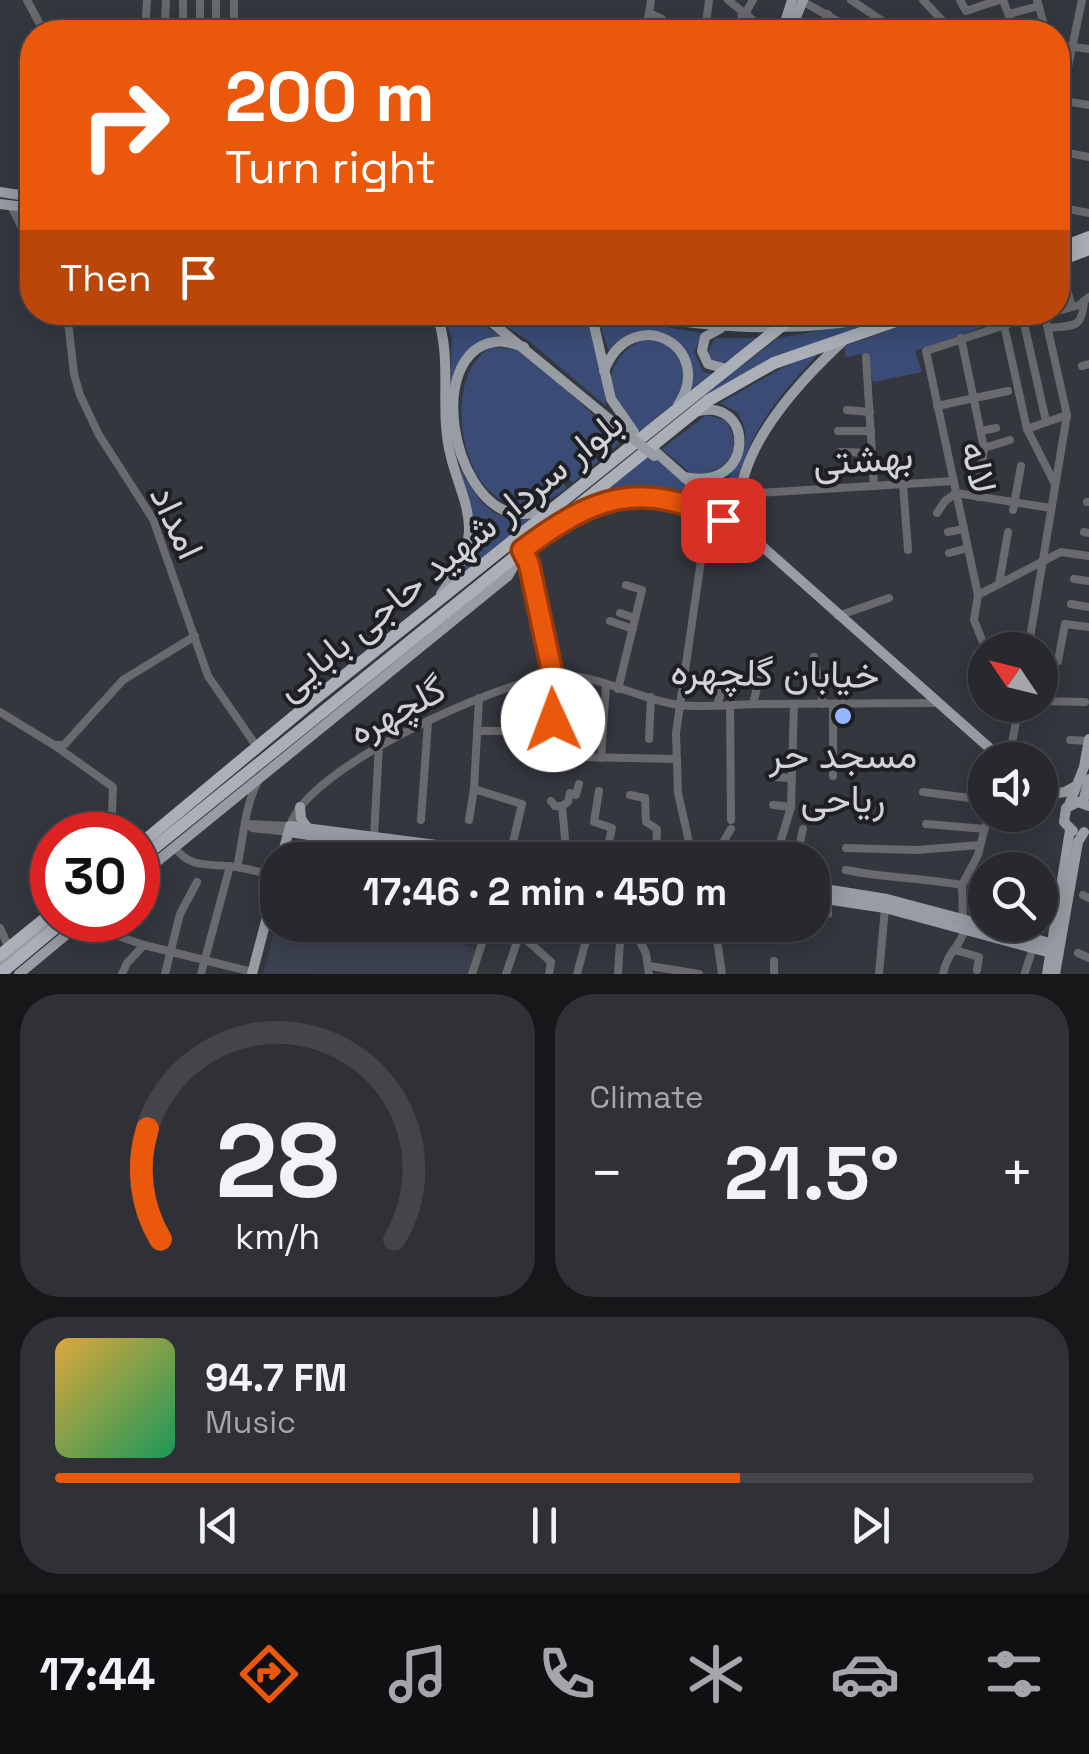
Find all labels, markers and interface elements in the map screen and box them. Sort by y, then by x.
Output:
text: 200 m [225,52,435,141]
icon: right [60,60,190,190]
text: Turn right [225,139,436,196]
icon: arrive [171,250,226,305]
text: Then [60,254,151,302]
street label: بلوار سردار شهید حاجی بابایی [265,399,633,711]
street label: بهشتی [811,432,915,486]
street label: لاله [950,436,1008,498]
street label: امداد [139,477,215,567]
pin [681,478,766,563]
icon: arrive [696,493,751,548]
north arrow [968,632,1058,722]
map controls [968,632,1058,942]
street label: خیابان گلچهره [670,647,880,701]
street label: گلچهره [340,665,455,757]
position arrow [501,668,605,772]
marker: مسجد حر ریاحی [832,705,854,727]
place label: مسجد حر ریاحی [768,731,917,823]
button: sound [968,742,1058,832]
speed limit sign: 30 [30,812,160,942]
button: search [968,852,1058,942]
text: 17:46 · 2 min · 450 m [363,868,727,916]
text: Climate [590,1077,704,1117]
text: 28 [215,1095,339,1227]
text: 21.5° [724,1125,899,1221]
text: − [590,1138,624,1208]
text: + [1000,1138,1034,1208]
text: km/h [235,1214,320,1259]
text: 94.7 FM [205,1354,347,1402]
text: Music [205,1402,296,1442]
icon: previous [191,1498,246,1553]
icon: pause [517,1498,572,1553]
icon: next [843,1498,898,1553]
icon: directions [234,1639,304,1709]
icon: music [383,1639,453,1709]
icon: phone [532,1639,602,1709]
icon: climate [681,1639,751,1709]
icon: car [830,1639,900,1709]
icon: filters [979,1639,1049,1709]
text: 17:44 [40,1646,155,1703]

